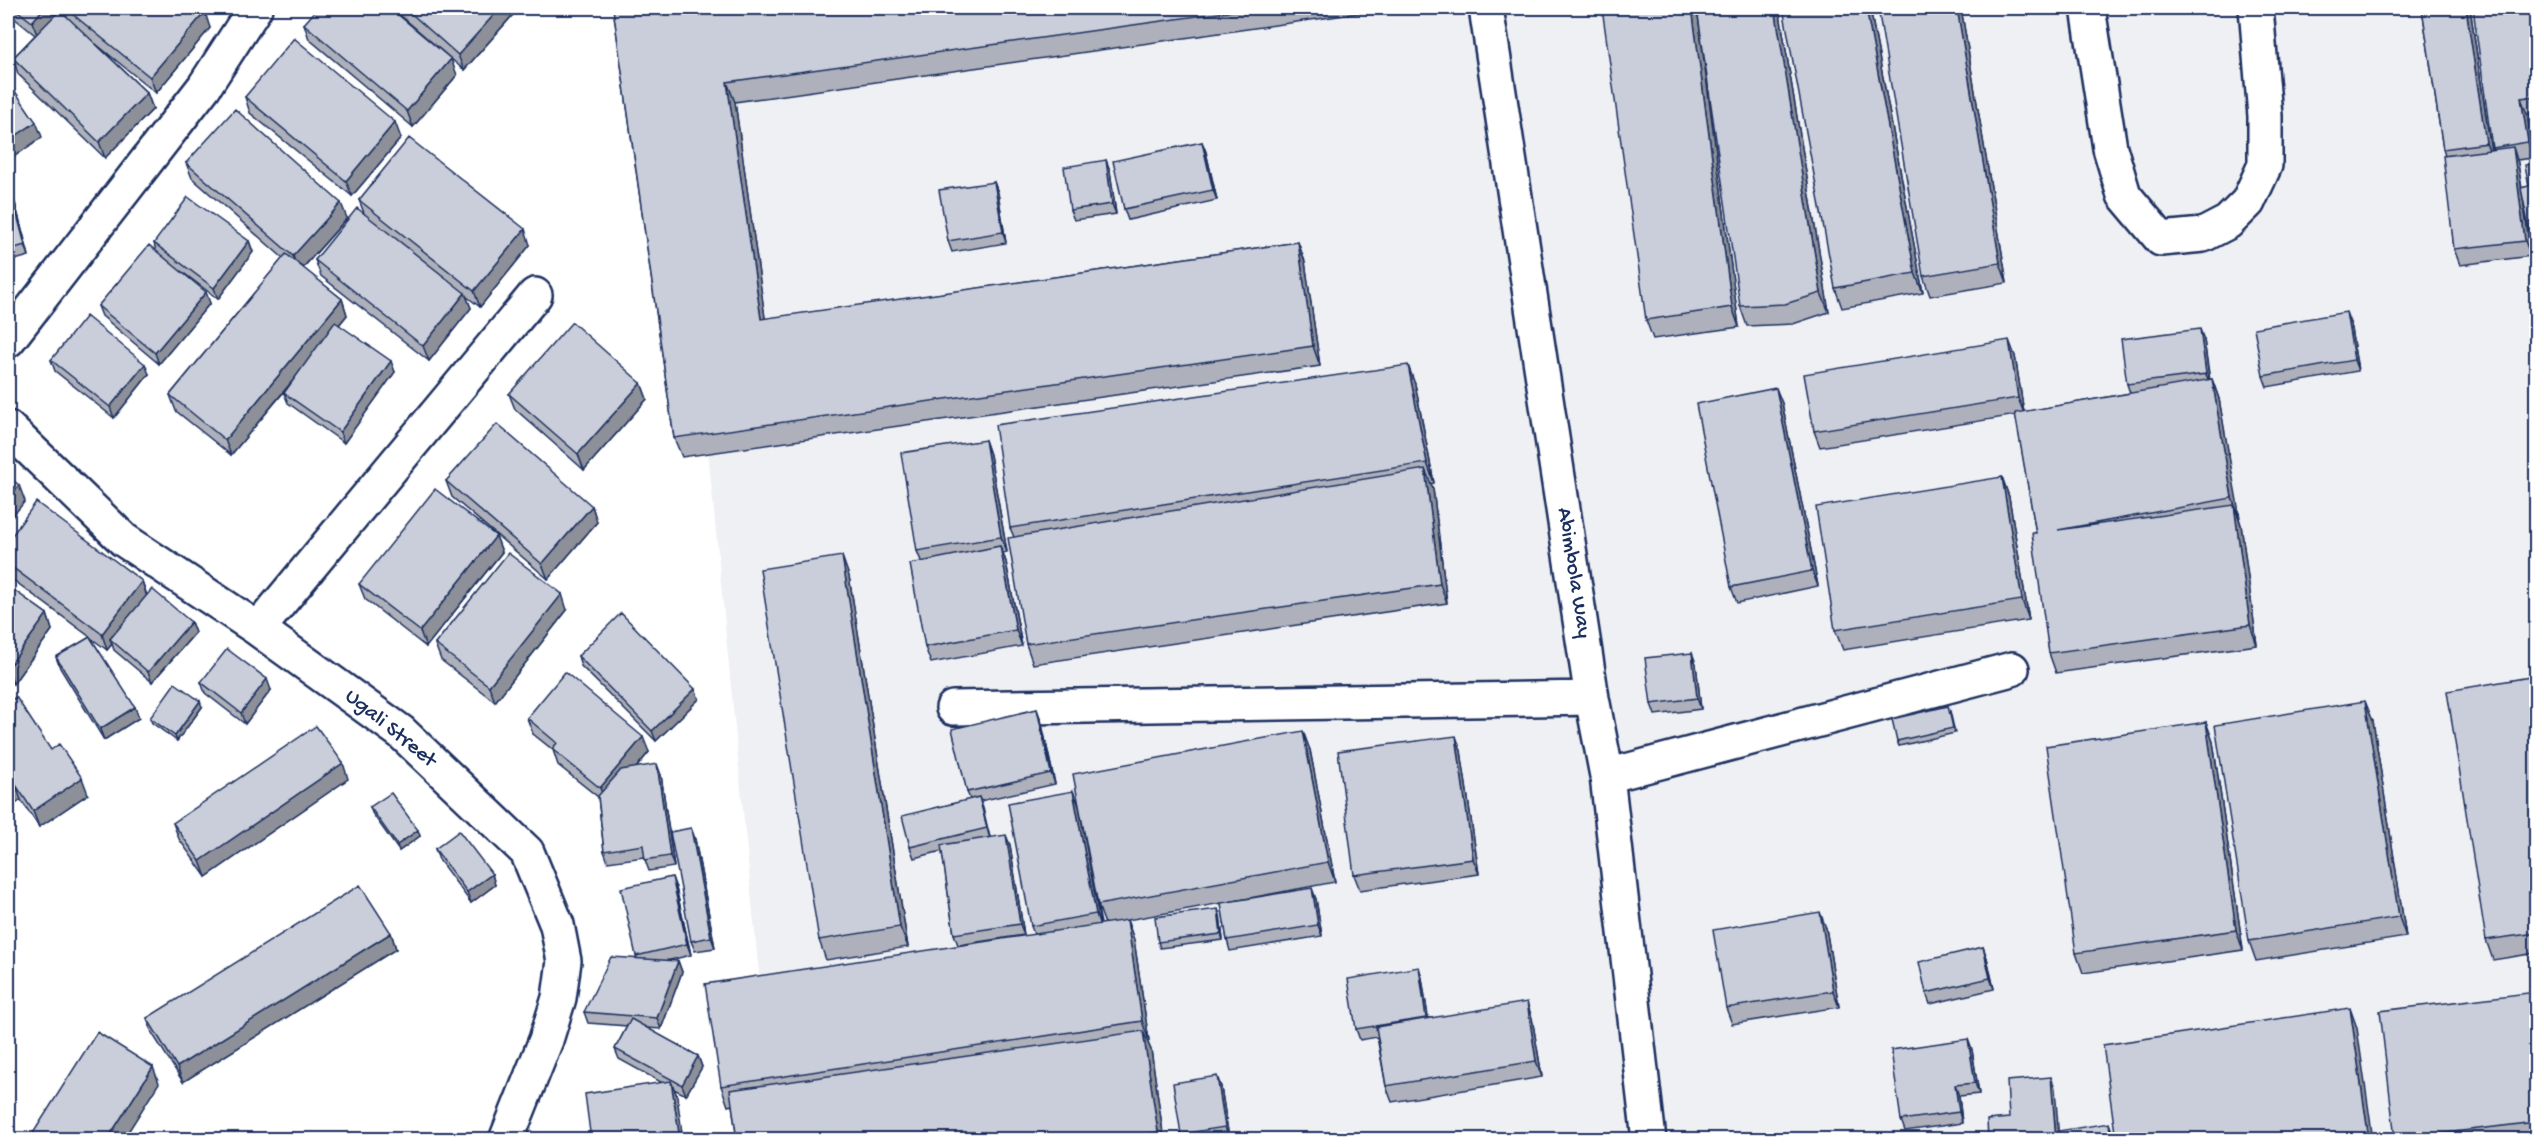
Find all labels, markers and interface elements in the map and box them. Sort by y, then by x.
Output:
street label: Abimbola Way [1550,506,1596,640]
street label: Ugali Street [339,684,443,775]

